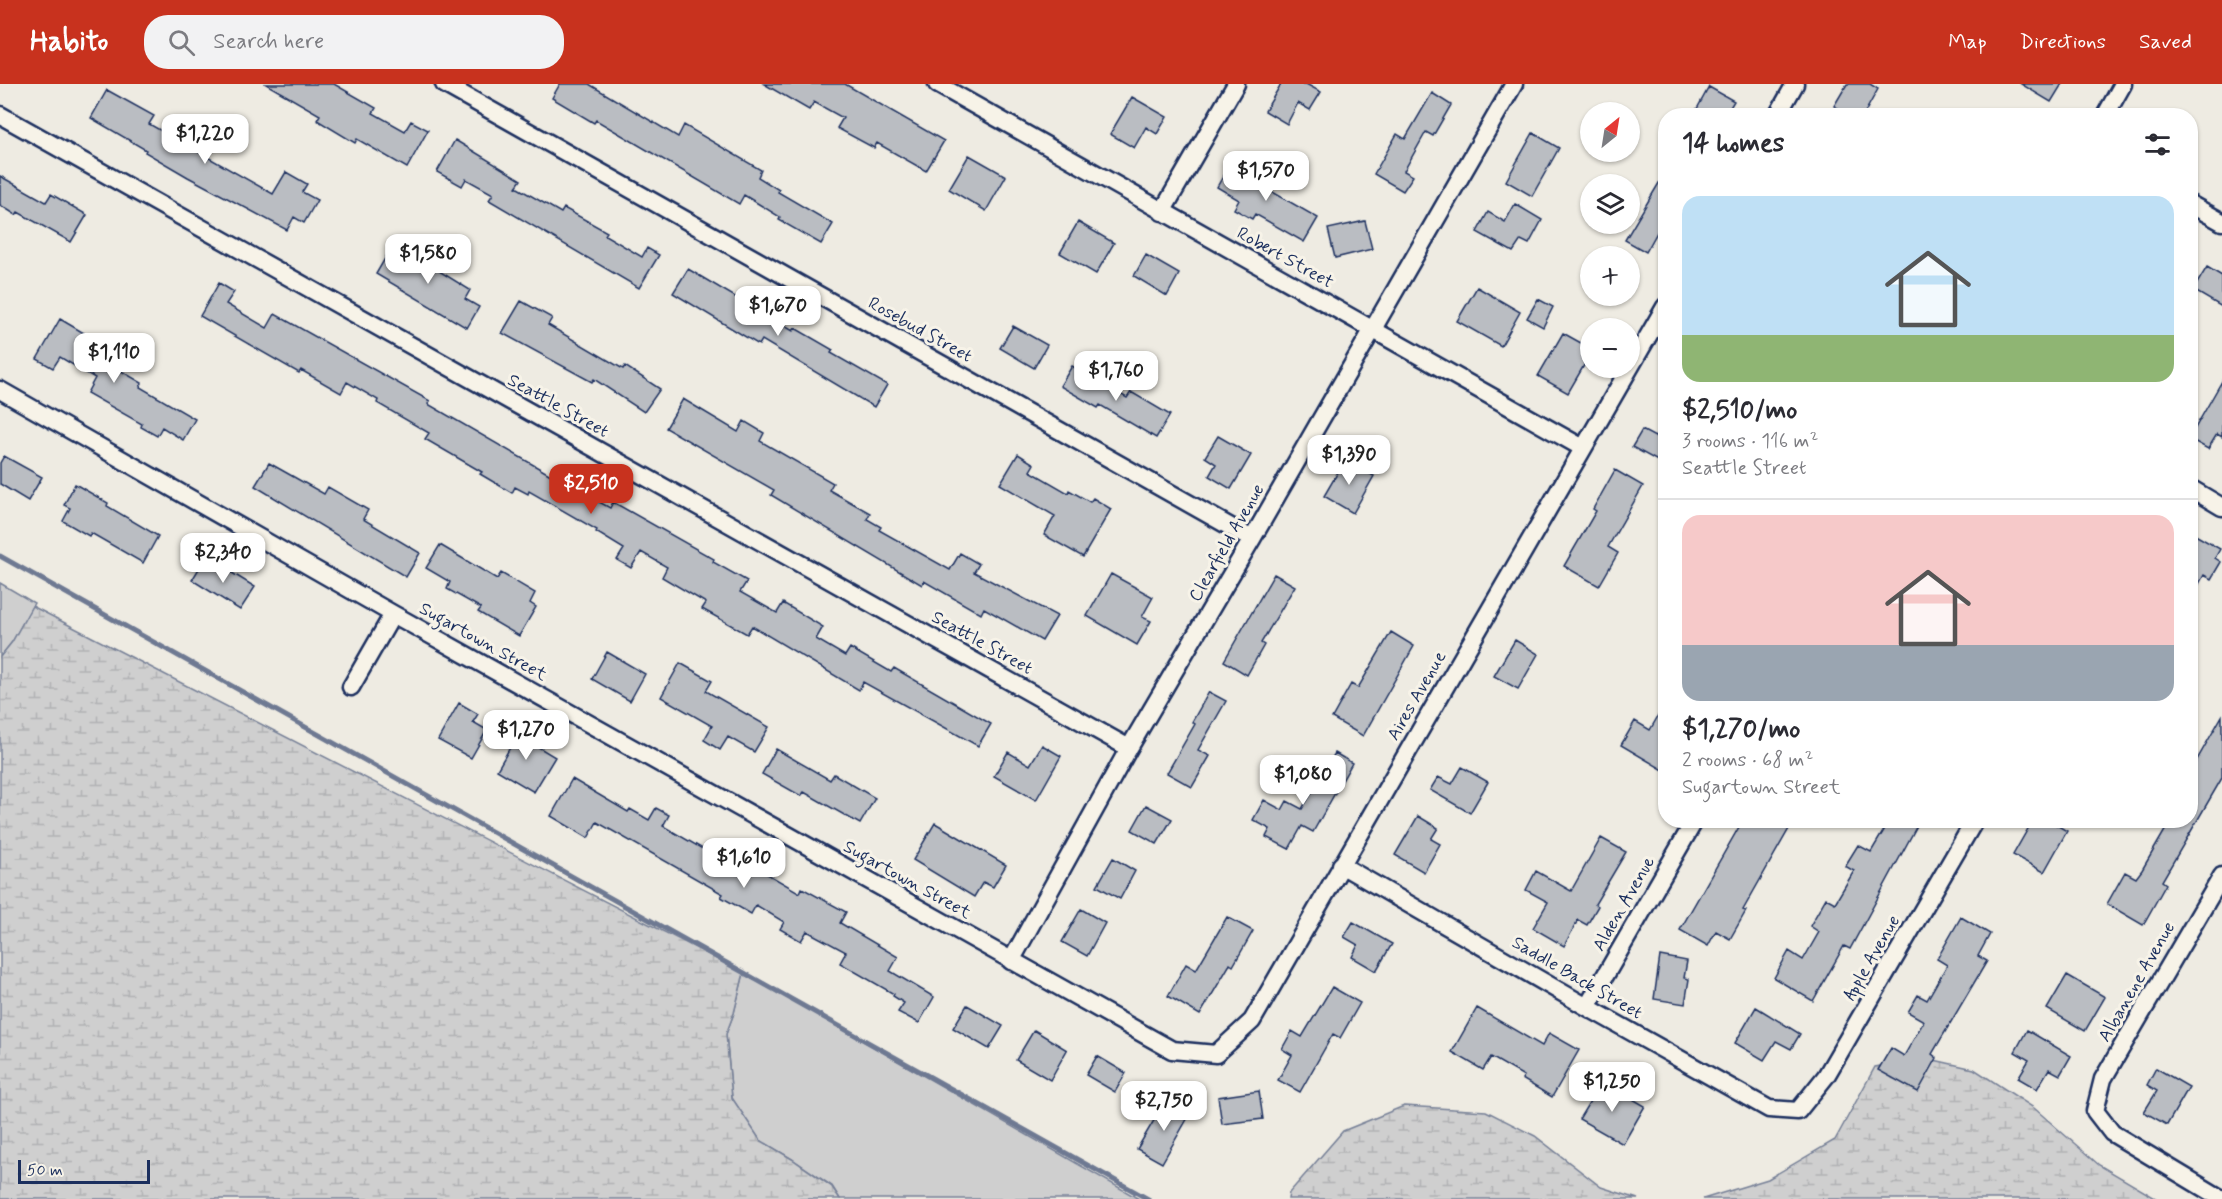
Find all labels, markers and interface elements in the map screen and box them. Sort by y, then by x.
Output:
search box [144,15,564,69]
text: Habito [30,24,108,61]
icon: search [165,26,198,59]
text: Search here [213,28,324,56]
text: Map [1948,28,1987,56]
text: Directions [2020,28,2106,56]
text: Saved [2139,28,2192,56]
north arrow [1580,102,1640,162]
map controls [1580,102,1640,378]
pin: $1,220 [156,114,254,165]
text: $1,220 [176,120,234,147]
text: 14 homes [1682,127,1784,161]
icon: filters [2141,128,2174,161]
pin: $1,570 [1217,151,1315,202]
text: $1,570 [1237,157,1295,184]
button: layers [1580,174,1640,234]
street label: Robert Street [1232,222,1338,294]
pin: $1,580 [379,234,477,285]
icon: home [1874,235,1982,343]
text: $1,580 [399,240,457,267]
button: + [1580,246,1640,306]
pin: $1,670 [729,286,827,337]
text: $1,670 [749,292,807,319]
street label: Rosebud Street [864,292,977,369]
button: − [1580,318,1640,378]
pin: $1,110 [65,333,163,384]
text: $1,110 [88,339,140,366]
pin: $1,760 [1067,351,1165,402]
text: $1,760 [1088,357,1144,384]
street label: Seattle Street [503,368,613,444]
text: $2,510/mo [1682,394,1797,428]
text: 3 rooms · 116 m² [1682,428,1818,455]
pin: $1,390 [1300,435,1398,486]
text: $1,390 [1321,441,1377,468]
text: Seattle Street [1682,455,1806,482]
pin: $2,510 [542,464,640,515]
text: $2,510 [563,470,619,497]
street label: Clearfield Avenue [1184,480,1270,606]
pin: $2,340 [174,533,272,584]
text: $2,340 [194,539,252,566]
icon: home [1874,554,1982,662]
street label: Sugartown Street [414,597,552,689]
street label: Seattle Street [927,605,1037,681]
street label: Aires Avenue [1382,647,1452,745]
pin: $1,270 [477,710,575,761]
text: $1,270/mo [1682,713,1800,747]
text: $1,270 [497,716,555,743]
text: 2 rooms · 68 m² [1682,747,1813,774]
pin: $1,080 [1254,755,1352,806]
text: $1,080 [1274,761,1332,788]
text: Sugartown Street [1682,774,1840,801]
street label: Sugartown Street [838,835,976,927]
pin: $1,610 [695,838,793,889]
text: $1,610 [716,844,772,871]
street label: Alden Avenue [1587,852,1661,956]
street label: Apple Avenue [1838,911,1907,1005]
street label: Albanene Avenue [2093,917,2181,1047]
street label: Saddle Back Street [1507,931,1647,1025]
pin: $1,250 [1563,1062,1661,1113]
text: $1,250 [1583,1068,1641,1095]
pin: $2,750 [1115,1081,1213,1132]
text: $2,750 [1135,1087,1193,1114]
scale bar [18,1157,150,1184]
text: 50 m [27,1160,63,1181]

